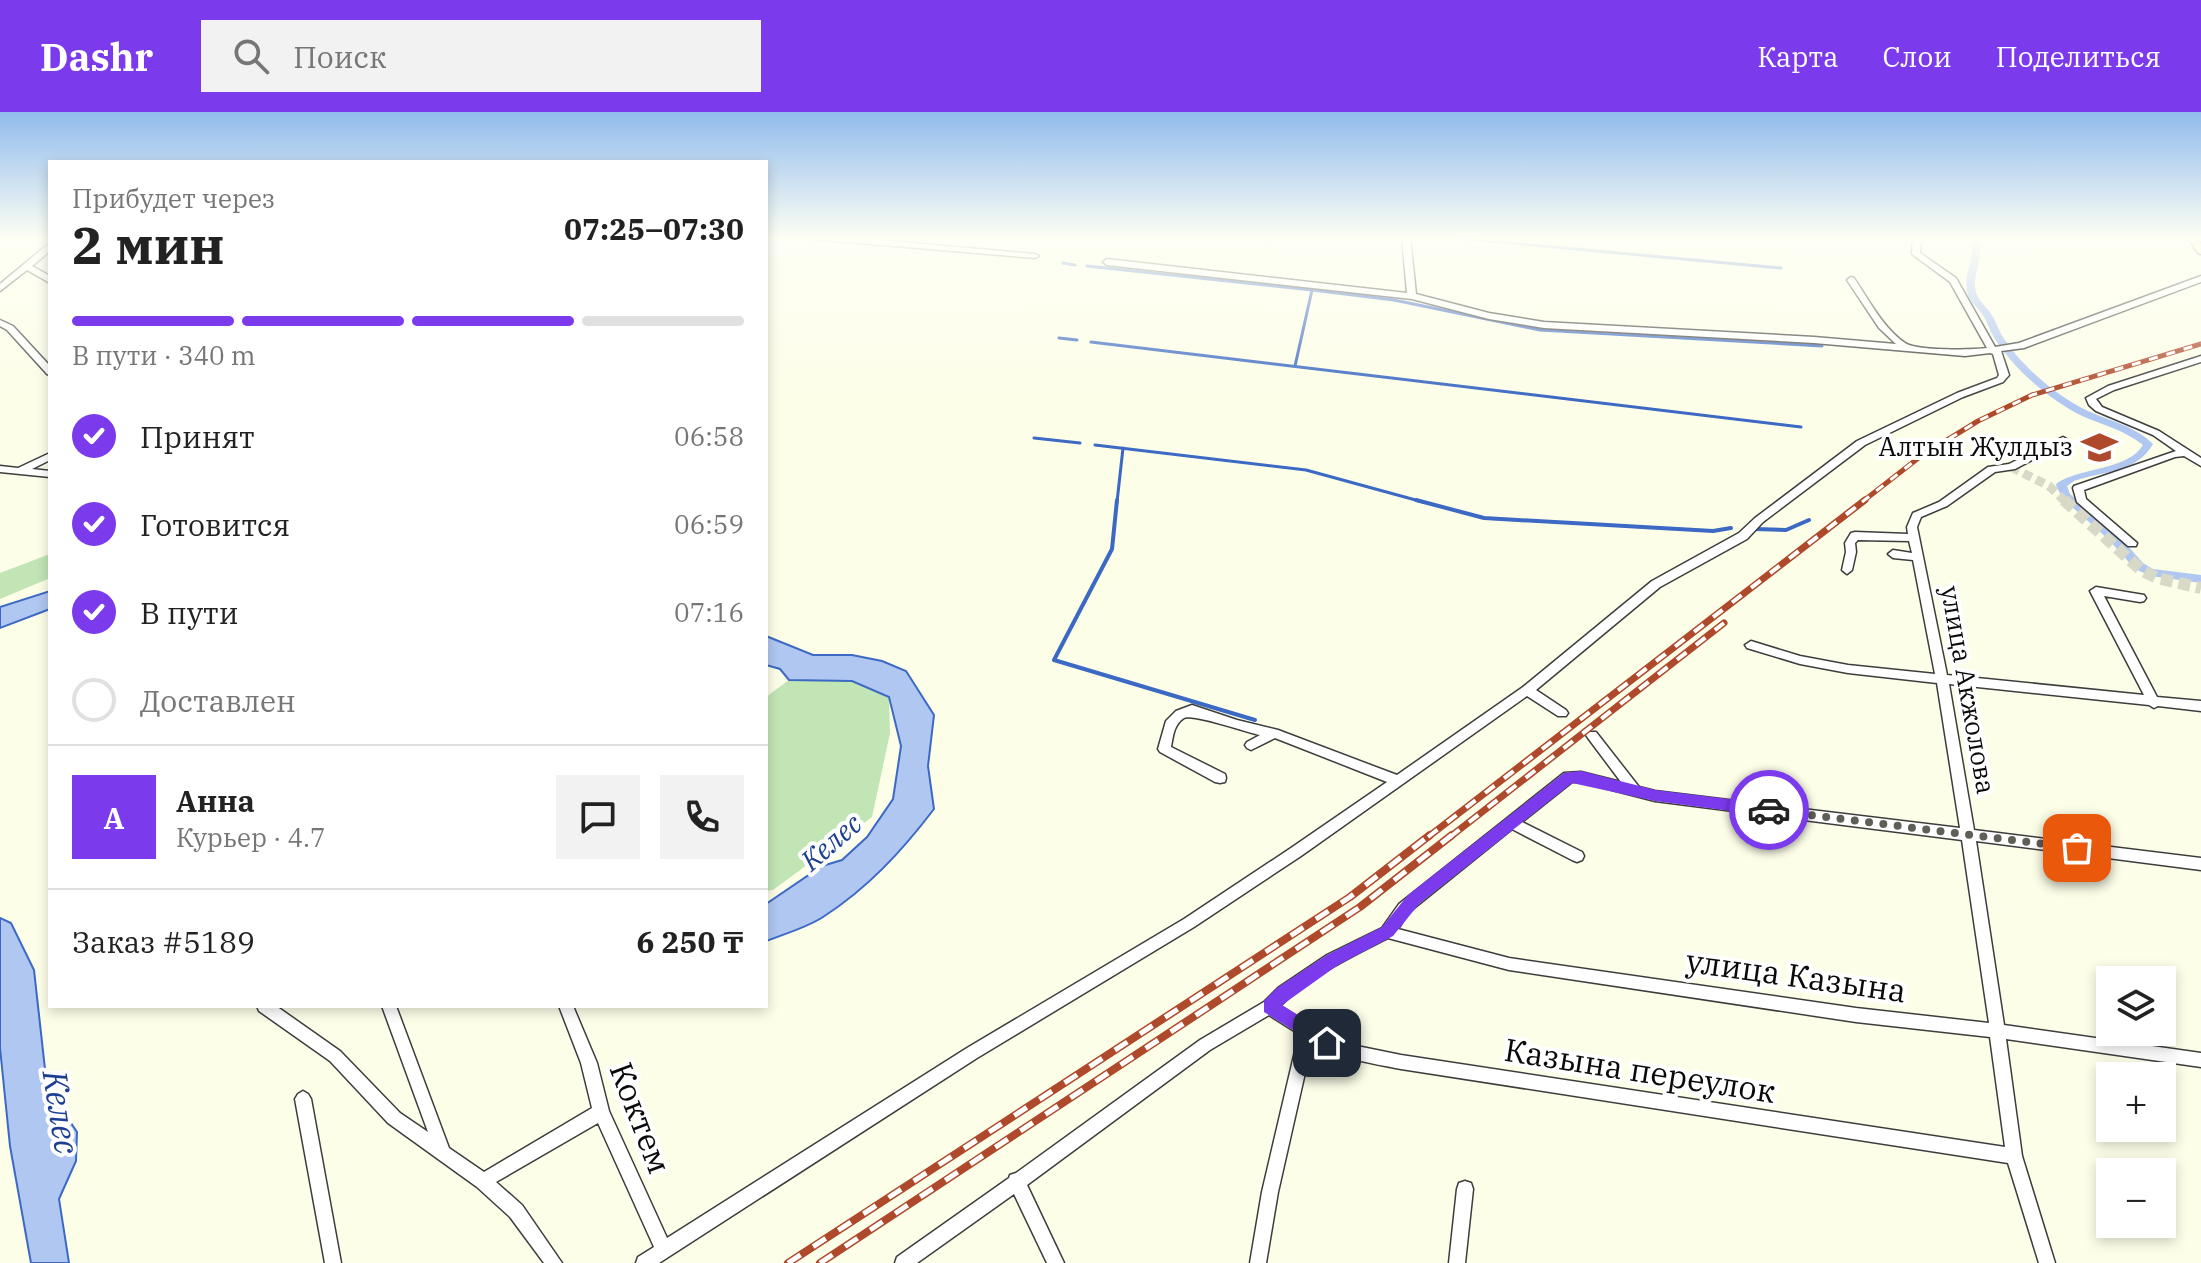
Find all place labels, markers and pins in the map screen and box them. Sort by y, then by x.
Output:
school or university icon: Алтын Жулдыз [2080,428,2118,466]
place label: Алтын Жулдыз [1878,429,2073,463]
pin [2043,814,2111,882]
pin [1293,1009,1361,1077]

